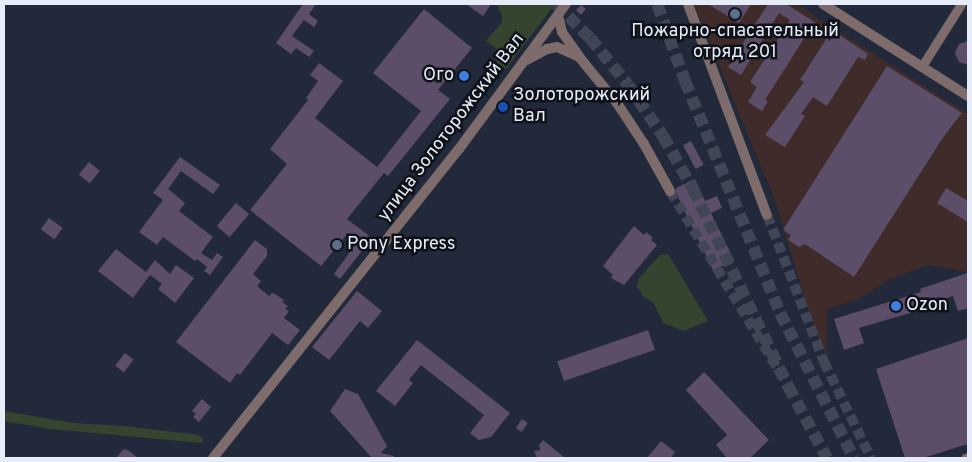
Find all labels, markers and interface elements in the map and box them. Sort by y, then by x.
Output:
marker: Пожарно-спасательный отряд 201 [729,8,741,20]
place label: Пожарно-спасательный отряд 201 [631,22,839,64]
street label: улица Золоторожский Вал [374,30,530,226]
place label: Ого [423,65,454,87]
marker: Ого [458,70,470,82]
place label: Золоторожский Вал [513,86,650,128]
marker: Золоторожский Вал [497,101,509,113]
place label: Pony Express [347,234,455,256]
marker: Pony Express [331,239,343,251]
place label: Ozon [906,295,948,317]
marker: Ozon [890,300,902,312]

